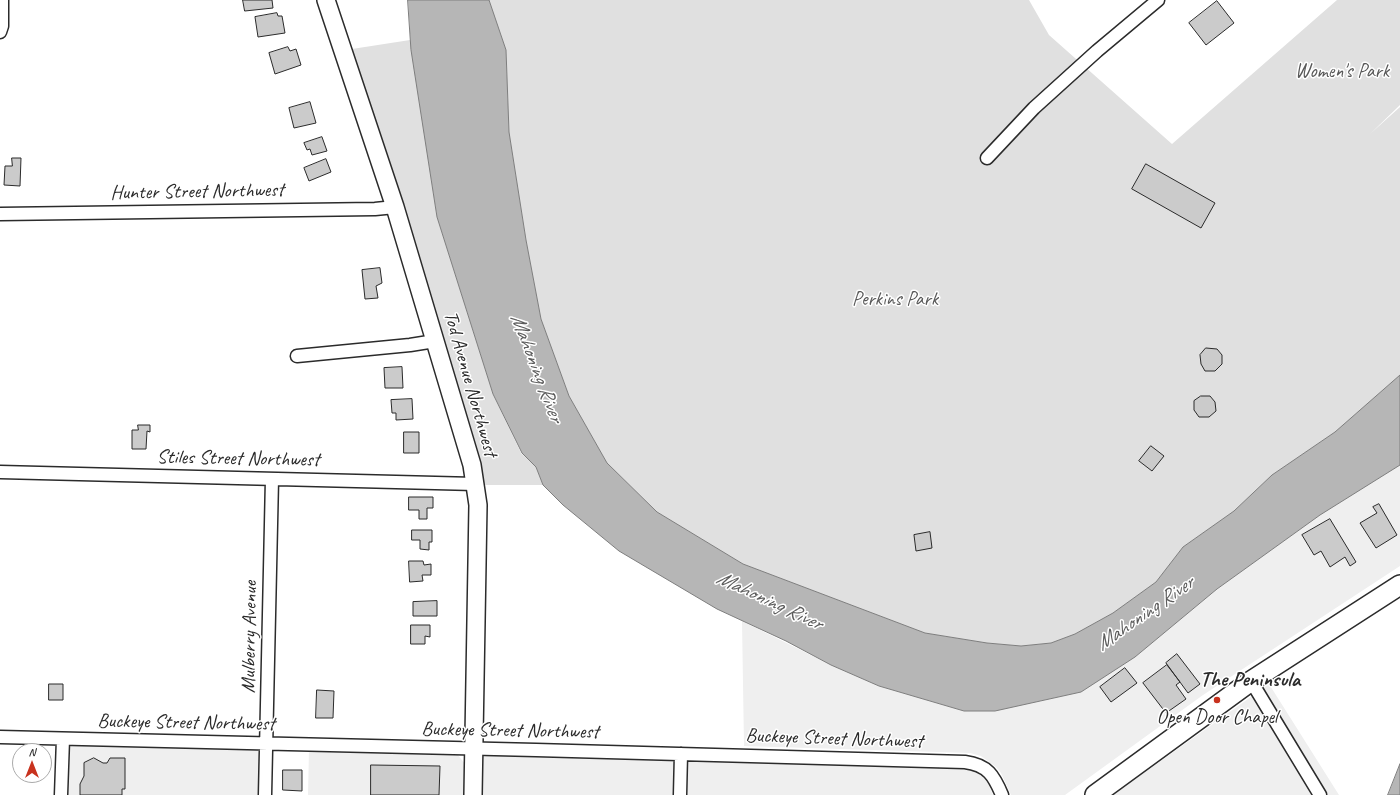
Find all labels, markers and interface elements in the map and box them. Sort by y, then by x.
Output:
park label: Women's Park [1295,60,1389,84]
street label: Hunter Street Northwest [110,178,284,206]
park label: Perkins Park [852,288,938,312]
street label: Tod Avenue Northwest [438,309,502,459]
water label: Mahoning River [504,310,568,426]
street label: Stiles Street Northwest [156,446,320,472]
water label: Mahoning River [712,566,826,636]
water label: Mahoning River [1091,571,1199,657]
street label: Mulberry Avenue [237,581,263,693]
district label: The Peninsula [1200,667,1300,693]
marker: Open Door Chapel [1212,695,1222,705]
place label: Open Door Chapel [1157,706,1277,730]
street label: Buckeye Street Northwest [97,709,275,737]
street label: Buckeye Street Northwest [421,717,599,745]
street label: Buckeye Street Northwest [745,724,923,754]
north arrow [12,743,52,783]
text: N [29,745,35,759]

